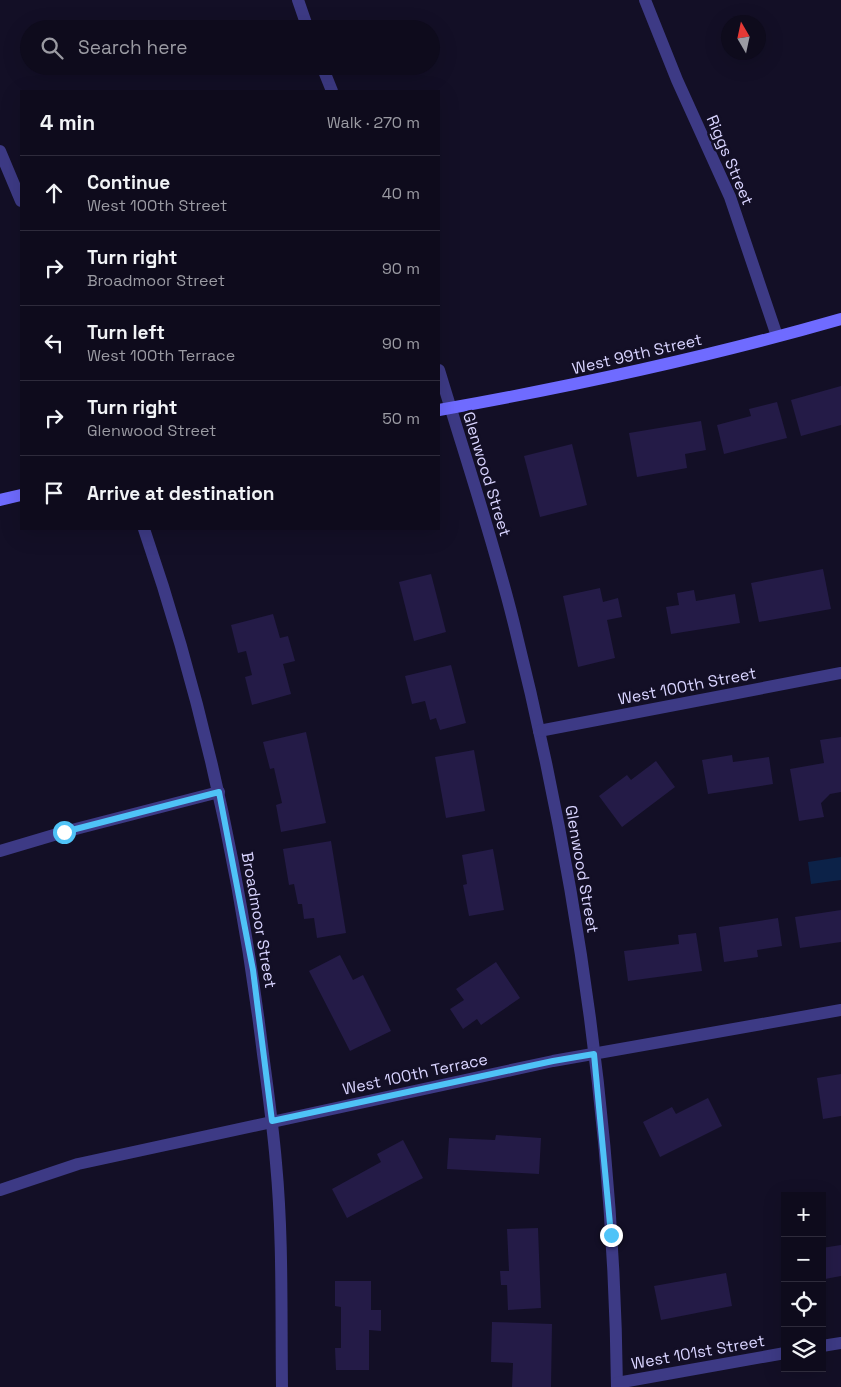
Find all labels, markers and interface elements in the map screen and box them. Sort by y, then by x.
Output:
north arrow [721,15,766,60]
search box [20,20,440,75]
icon: search [38,34,66,62]
text: Search here [78,35,188,60]
text: 4 min [40,109,95,136]
text: Walk · 270 m [327,112,420,133]
street label: Riggs Street [702,112,758,208]
text: Continue [87,170,170,195]
icon: ahead [40,179,68,207]
text: 40 m [382,183,420,204]
text: West 100th Street [87,195,227,216]
text: Turn right [87,245,177,270]
icon: right [40,254,68,282]
text: 90 m [382,258,420,279]
text: Broadmoor Street [87,270,225,291]
text: Turn left [87,320,165,345]
icon: left [40,329,68,357]
street label: West 99th Street [570,329,704,379]
text: 90 m [382,333,420,354]
text: West 100th Terrace [87,345,235,366]
text: Turn right [87,395,177,420]
icon: right [40,404,68,432]
text: 50 m [382,408,420,429]
street label: Glenwood Street [458,409,516,539]
text: Glenwood Street [87,420,216,441]
icon: arrive [40,479,68,507]
text: Arrive at destination [87,481,275,506]
street label: West 100th Street [616,662,758,710]
street label: Glenwood Street [560,803,604,935]
route start [53,821,76,844]
street label: Broadmoor Street [237,850,281,990]
street label: West 100th Terrace [340,1048,490,1100]
map controls [781,1192,826,1372]
button: + [781,1192,826,1237]
route end [600,1224,623,1247]
button: − [781,1237,826,1282]
button: locate [781,1282,826,1327]
button: layers [781,1327,826,1372]
street label: West 101st Street [630,1330,766,1374]

